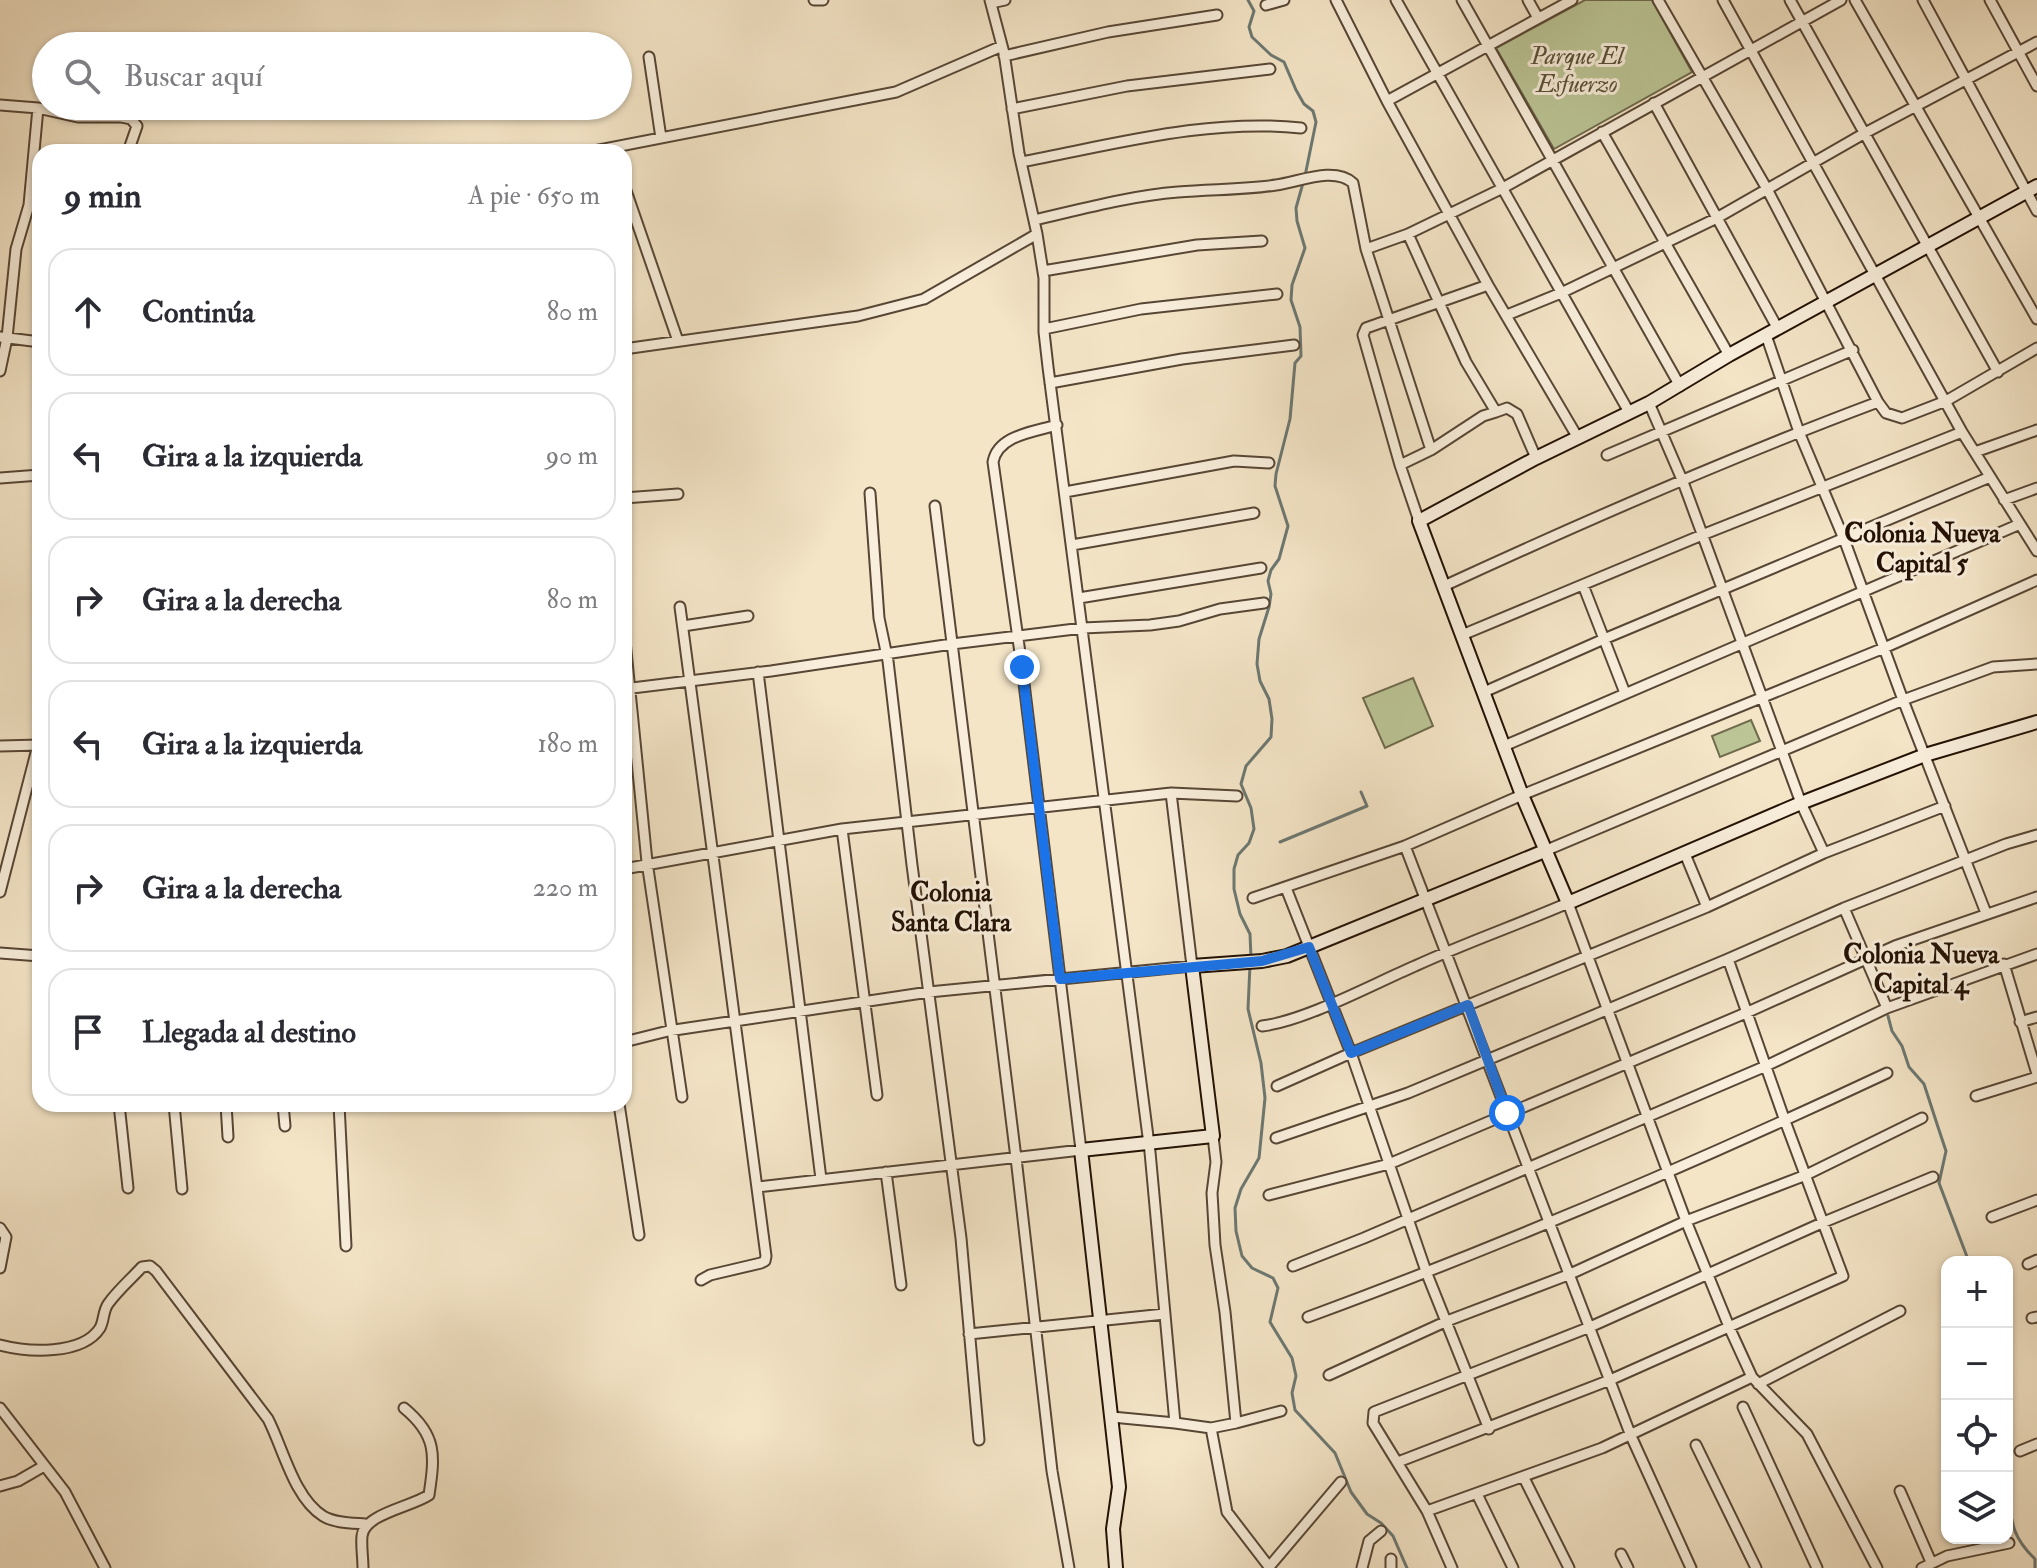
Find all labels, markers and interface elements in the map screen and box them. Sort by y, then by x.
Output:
search box [32,32,632,120]
park label: Parque El Esfuerzo [1529,41,1626,100]
icon: search [60,54,104,98]
text: Buscar aquí [124,58,263,95]
text: 9 min [64,175,142,218]
text: A pie · 650 m [468,180,600,212]
icon: ahead [66,290,110,334]
text: Continúa [142,294,255,331]
text: 80 m [547,296,598,328]
icon: left [66,434,110,478]
text: Gira a la izquierda [142,438,362,475]
text: 90 m [546,440,598,472]
district label: Colonia Nueva Capital 5 [1844,518,2001,581]
icon: right [66,578,110,622]
text: Gira a la derecha [142,582,341,619]
text: 80 m [547,584,598,616]
route end [1004,649,1040,685]
icon: left [66,722,110,766]
text: Gira a la izquierda [142,726,362,763]
text: 180 m [538,728,598,760]
icon: right [66,866,110,910]
text: Gira a la derecha [142,870,341,907]
text: 220 m [533,872,598,904]
district label: Colonia Santa Clara [891,877,1012,939]
district label: Colonia Nueva Capital 4 [1843,939,2000,1002]
icon: arrive [66,1010,110,1054]
text: Llegada al destino [142,1014,356,1051]
route start [1489,1095,1525,1131]
map controls [1941,1256,2013,1544]
button: + [1941,1256,2013,1328]
button: − [1941,1328,2013,1400]
button: locate [1941,1400,2013,1472]
button: layers [1941,1472,2013,1544]

